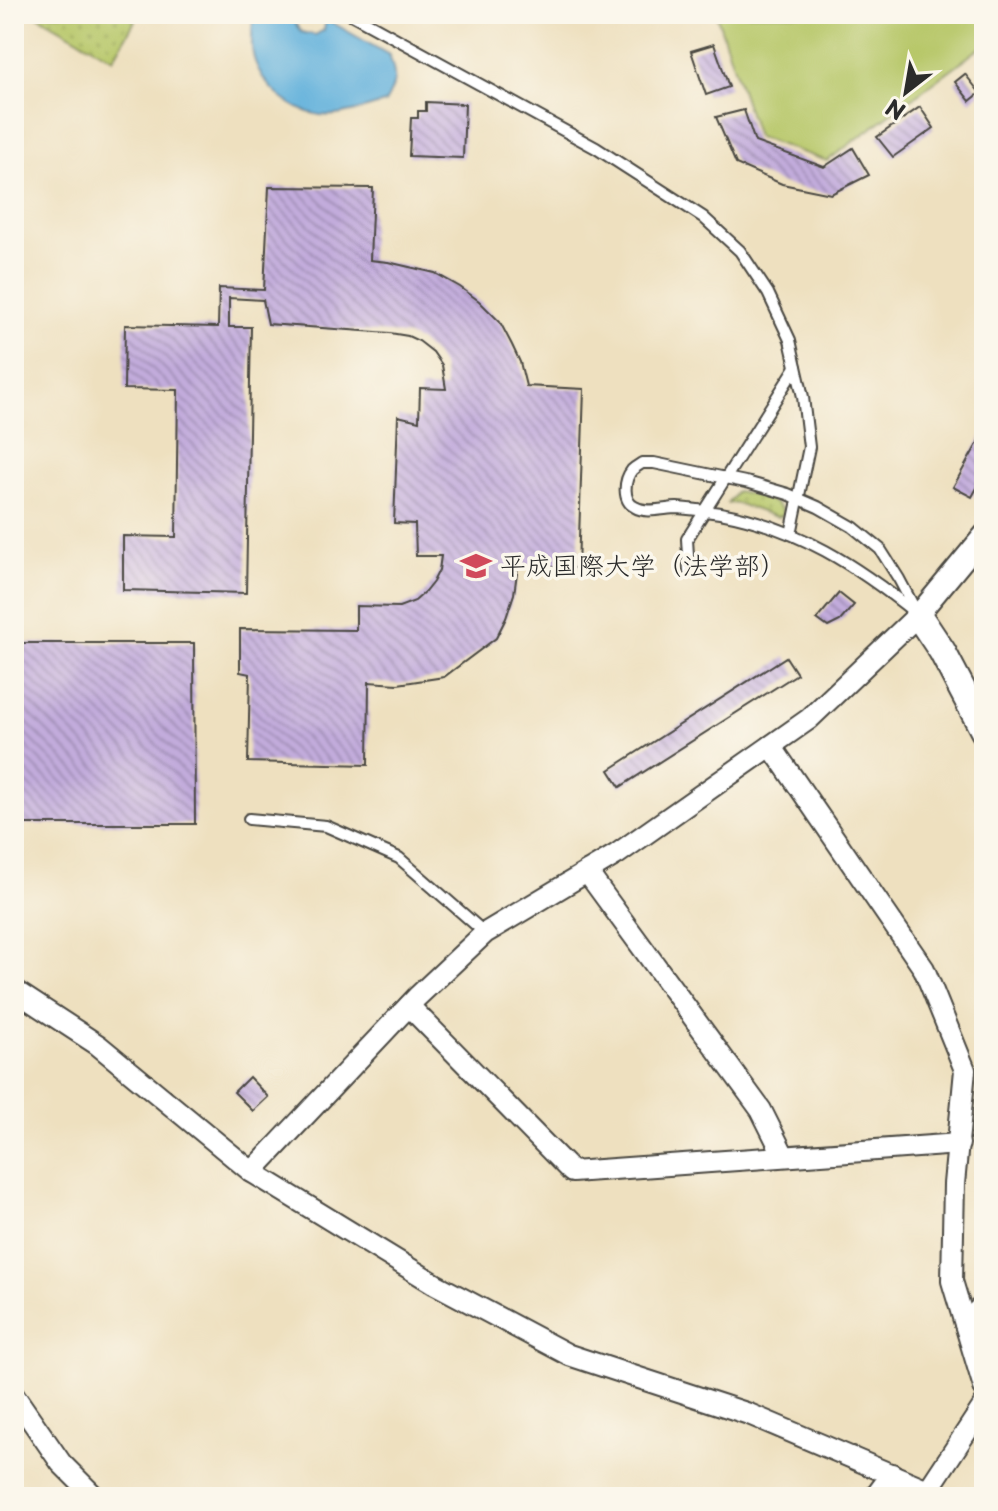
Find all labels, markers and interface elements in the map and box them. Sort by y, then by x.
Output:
north arrow [866,52,946,132]
text: N [879,92,911,129]
place label: 平成国際大学（法学部） [500,545,786,584]
school or university icon: 平成国際大学（法学部） [459,549,493,583]

